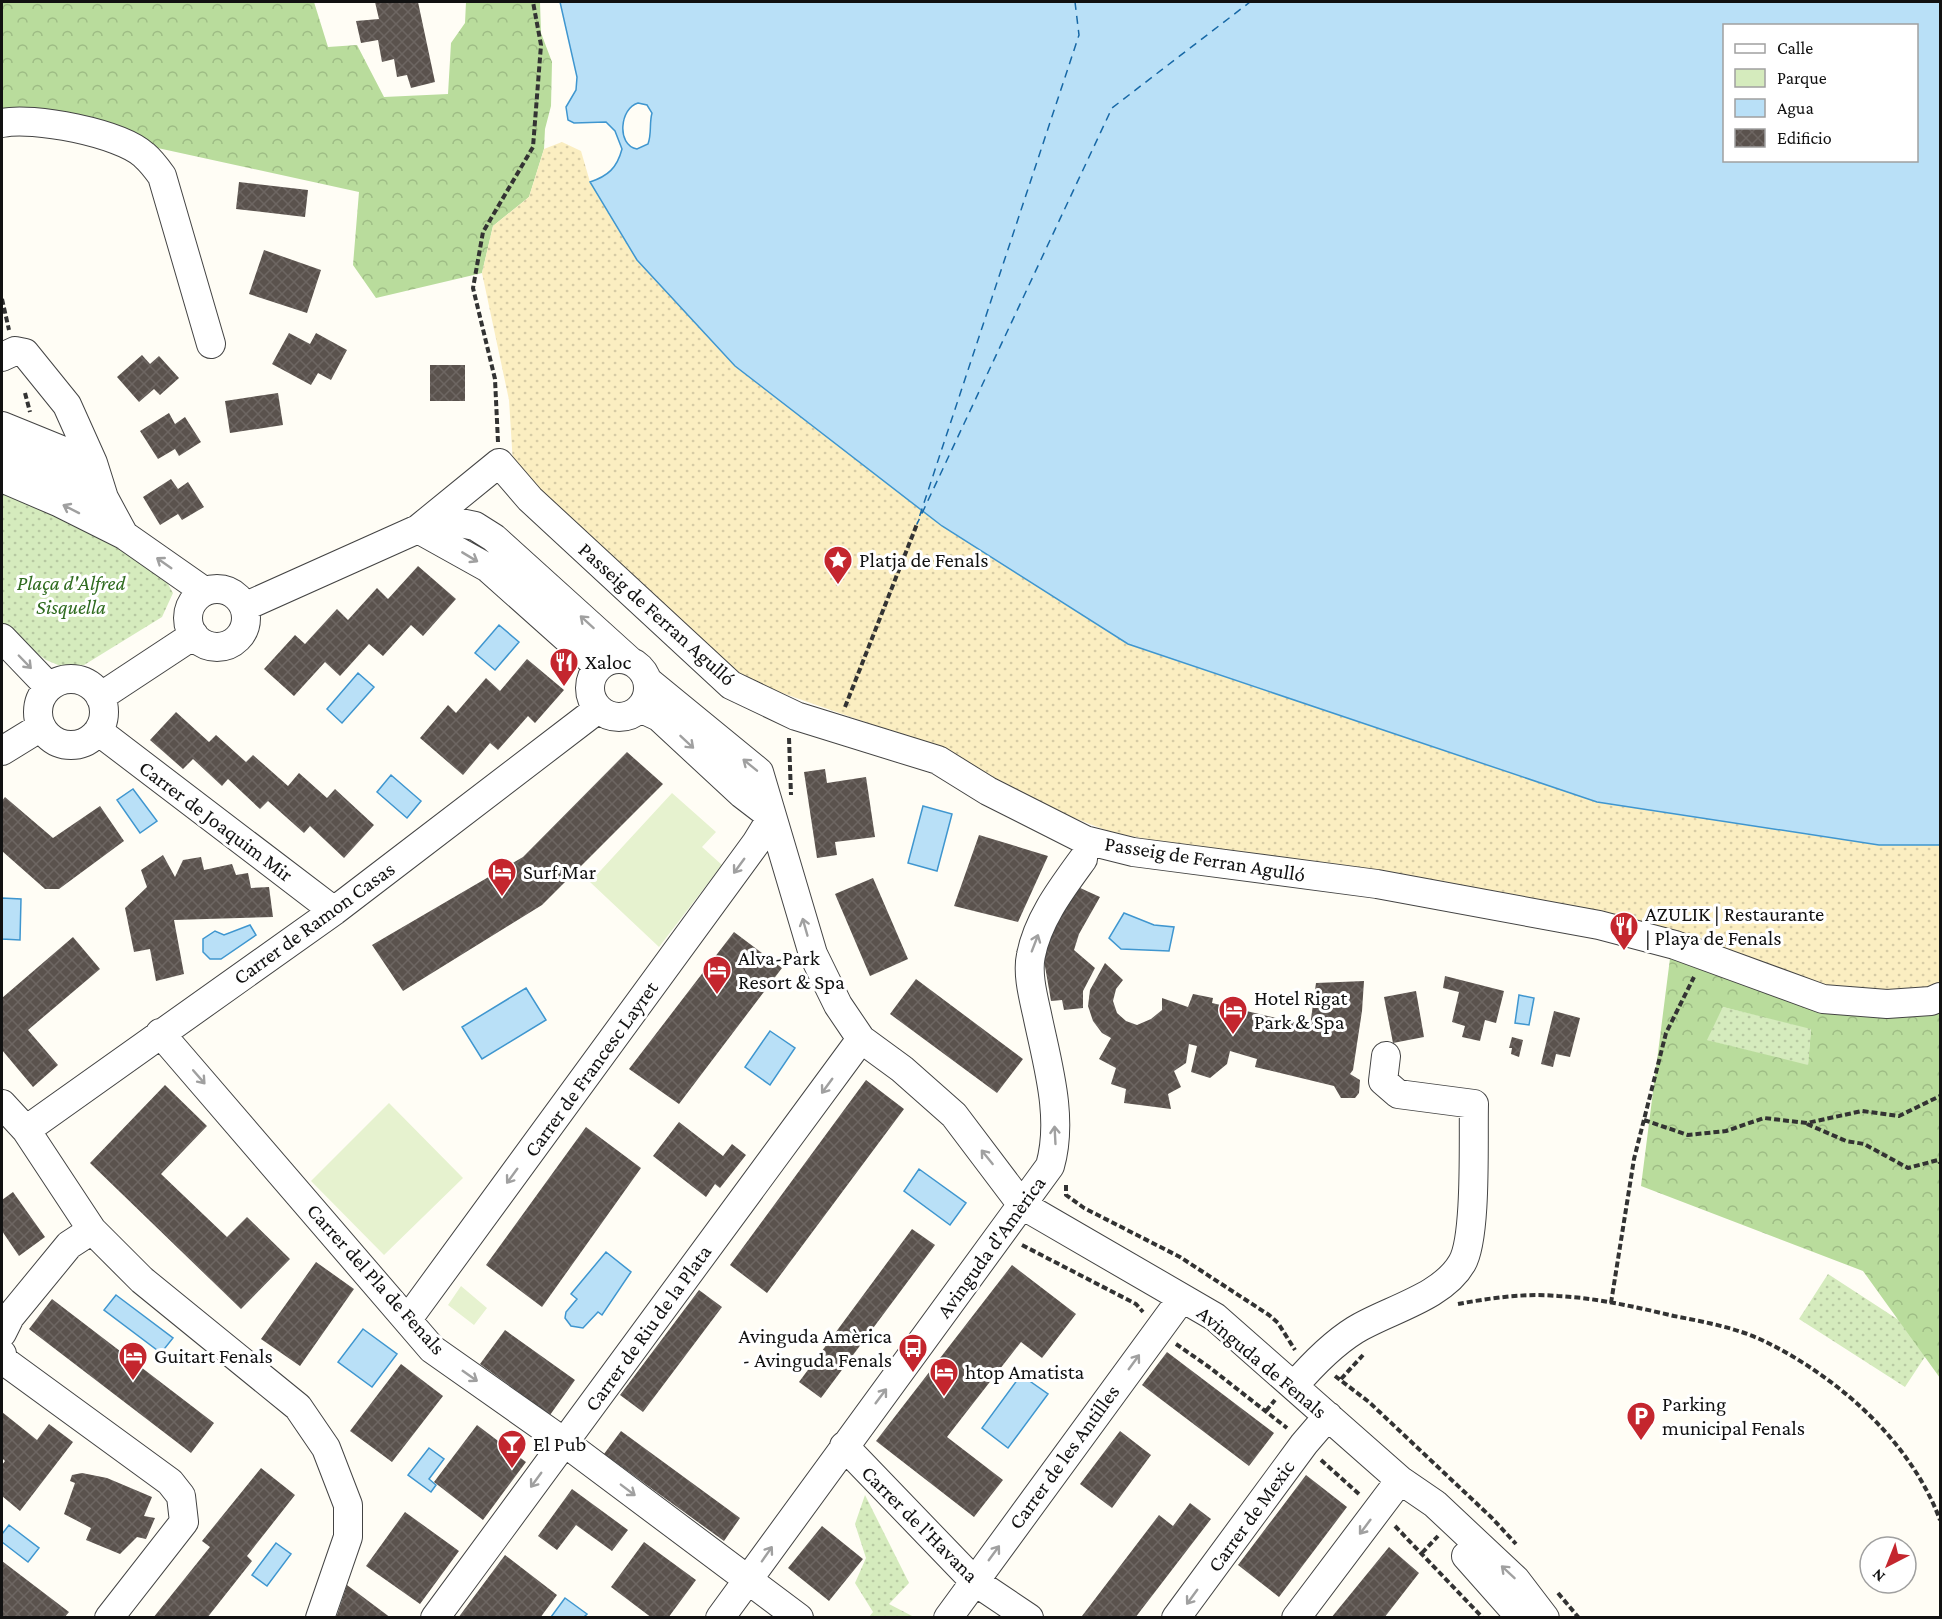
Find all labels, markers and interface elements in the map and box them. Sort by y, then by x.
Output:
legend [1723,24,1918,162]
text: Calle [1777,38,1813,58]
text: Parque [1777,68,1827,88]
text: Agua [1777,98,1814,118]
text: Edificio [1777,128,1832,148]
one-way arrow [63,503,81,514]
street label: Passeig de Ferran Agulló [574,537,740,691]
place icon: Platja de Fenals [822,544,854,586]
place label: Platja de Fenals [859,548,989,572]
one-way arrow [461,551,478,563]
one-way arrow [157,557,173,569]
park label: Plaça d'Alfred Sisquella [17,571,126,619]
one-way arrow [580,615,595,629]
restaurant icon: Xaloc [548,646,580,688]
place label: Xaloc [585,650,631,674]
one-way arrow [18,655,33,670]
one-way arrow [679,735,694,749]
street label: Carrer de Joaquim Mir [134,755,298,887]
one-way arrow [742,758,758,771]
street label: Passeig de Ferran Agulló [1103,831,1307,887]
street label: Carrer de Ramon Casas [229,856,399,990]
hotel icon: Surf Mar [486,856,518,898]
one-way arrow [733,857,745,873]
place label: Surf Mar [523,860,597,884]
place label: AZULIK | Restaurante | Playa de Fenals [1645,902,1824,950]
restaurant icon: AZULIK | Restaurante | Playa de Fenals [1608,910,1640,952]
one-way arrow [799,918,810,937]
one-way arrow [1030,935,1041,953]
place label: Alva-Park Resort & Spa [738,946,845,994]
hotel icon: Alva-Park Resort & Spa [701,954,733,996]
street label: Carrer de Francesc Layret [519,976,663,1162]
place label: Hotel Rigat Park & Spa [1254,986,1349,1034]
hotel icon: Hotel Rigat Park & Spa [1217,994,1249,1036]
one-way arrow [192,1069,206,1084]
one-way arrow [820,1078,833,1094]
one-way arrow [1050,1126,1061,1146]
one-way arrow [981,1149,994,1165]
one-way arrow [506,1167,519,1183]
street label: Avinguda d'Amèrica [932,1171,1051,1322]
street label: Carrer del Pla de Fenals [302,1199,450,1359]
street label: Carrer de Riu de la Plata [580,1240,716,1416]
street label: Avinguda de Fenals [1192,1301,1332,1423]
place label: Avinguda Amèrica - Avinguda Fenals [739,1324,892,1372]
bus stop icon: Avinguda Amèrica - Avinguda Fenals [897,1332,929,1374]
hotel icon: Guitart Fenals [117,1340,149,1382]
place label: Guitart Fenals [154,1344,273,1368]
one-way arrow [1128,1354,1141,1370]
hotel icon: htop Amatista [928,1356,960,1398]
place label: htop Amatista [965,1360,1085,1384]
one-way arrow [462,1370,478,1382]
street label: Carrer de les Antilles [1004,1380,1124,1534]
one-way arrow [875,1388,887,1404]
place label: Parking municipal Fenals [1662,1392,1805,1440]
parking icon: Parking municipal Fenals [1625,1400,1657,1442]
bar icon: El Pub [496,1428,528,1470]
place label: El Pub [533,1432,586,1456]
street label: Carrer de Mexic [1203,1455,1300,1576]
street label: Carrer de l'Havana [857,1461,984,1588]
one-way arrow [530,1471,543,1487]
one-way arrow [620,1484,636,1496]
one-way arrow [1359,1518,1371,1534]
north arrow [1858,1535,1918,1595]
one-way arrow [988,1545,1000,1561]
one-way arrow [761,1546,773,1562]
one-way arrow [1501,1565,1516,1579]
text: N [1868,1566,1888,1586]
one-way arrow [1185,1588,1198,1604]

